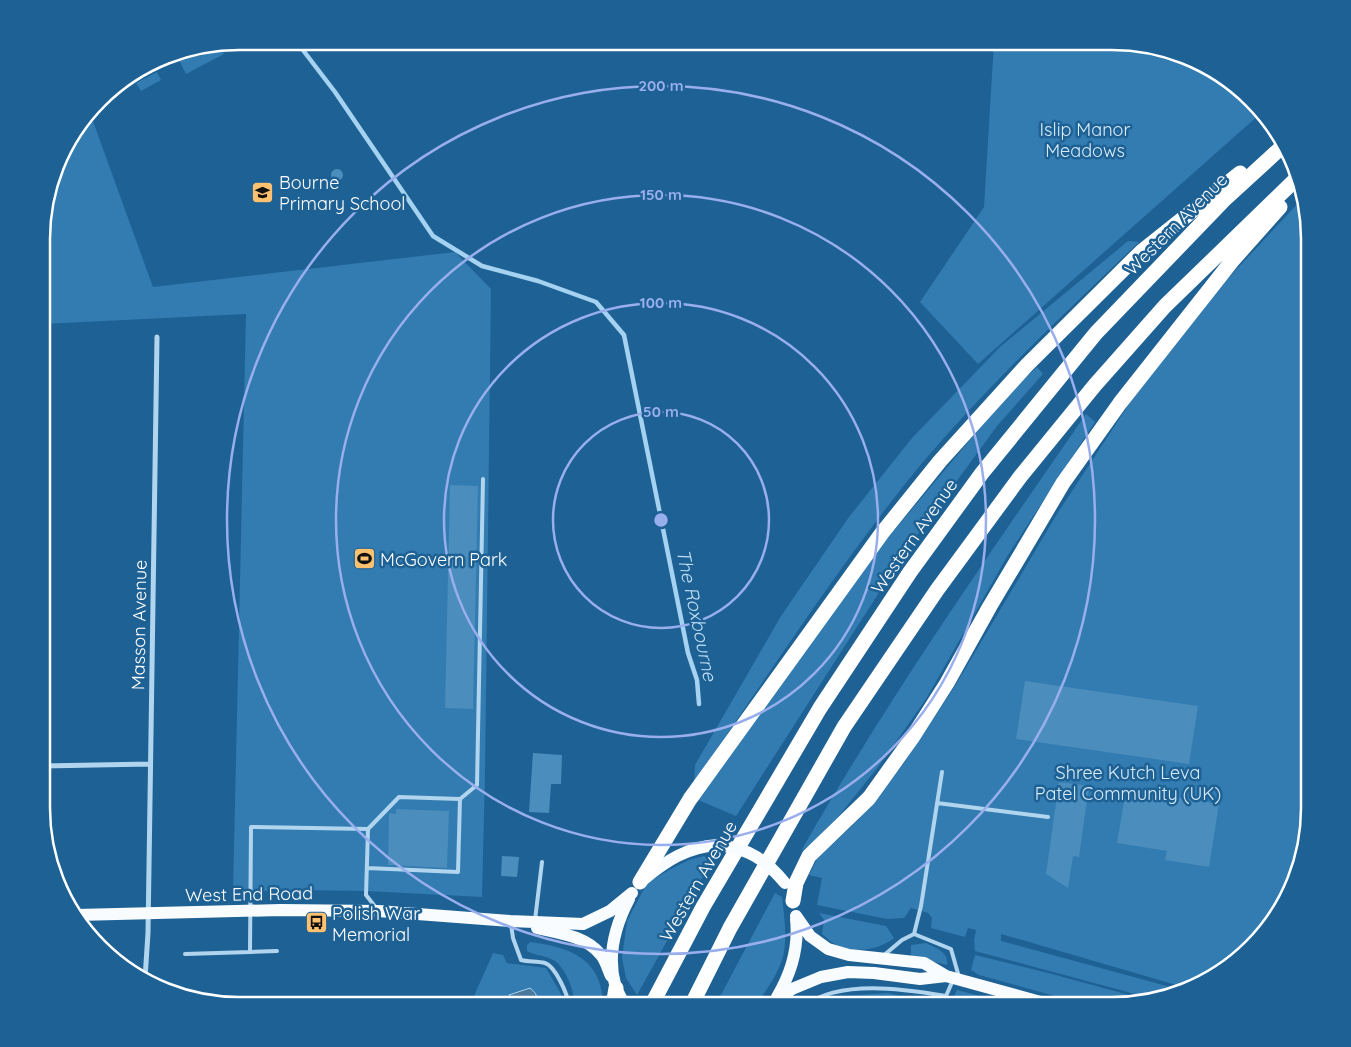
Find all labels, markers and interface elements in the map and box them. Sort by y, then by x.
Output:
text: 200 m [639,76,684,95]
park label: Islip Manor Meadows [1040,118,1130,162]
street label: Western Avenue [1120,168,1232,280]
place label: Bourne Primary School [279,171,405,215]
school or university icon: Bourne Primary School [251,180,275,204]
text: 150 m [640,185,682,204]
text: 100 m [640,293,682,312]
text: 50 m [643,402,679,421]
street label: Western Avenue [866,474,962,598]
centre of rings [652,511,670,529]
sports icon: McGovern Park [352,547,376,571]
water label: The Roxbourne [671,547,723,684]
place label: McGovern Park [380,548,507,571]
street label: Masson Avenue [126,560,152,690]
park label: Shree Kutch Leva Patel Community (UK) [1035,761,1221,805]
street label: Western Avenue [654,816,742,946]
street label: West End Road [185,881,313,907]
place label: Polish War Memorial [332,902,420,946]
bus stop icon: Polish War Memorial [304,911,328,935]

